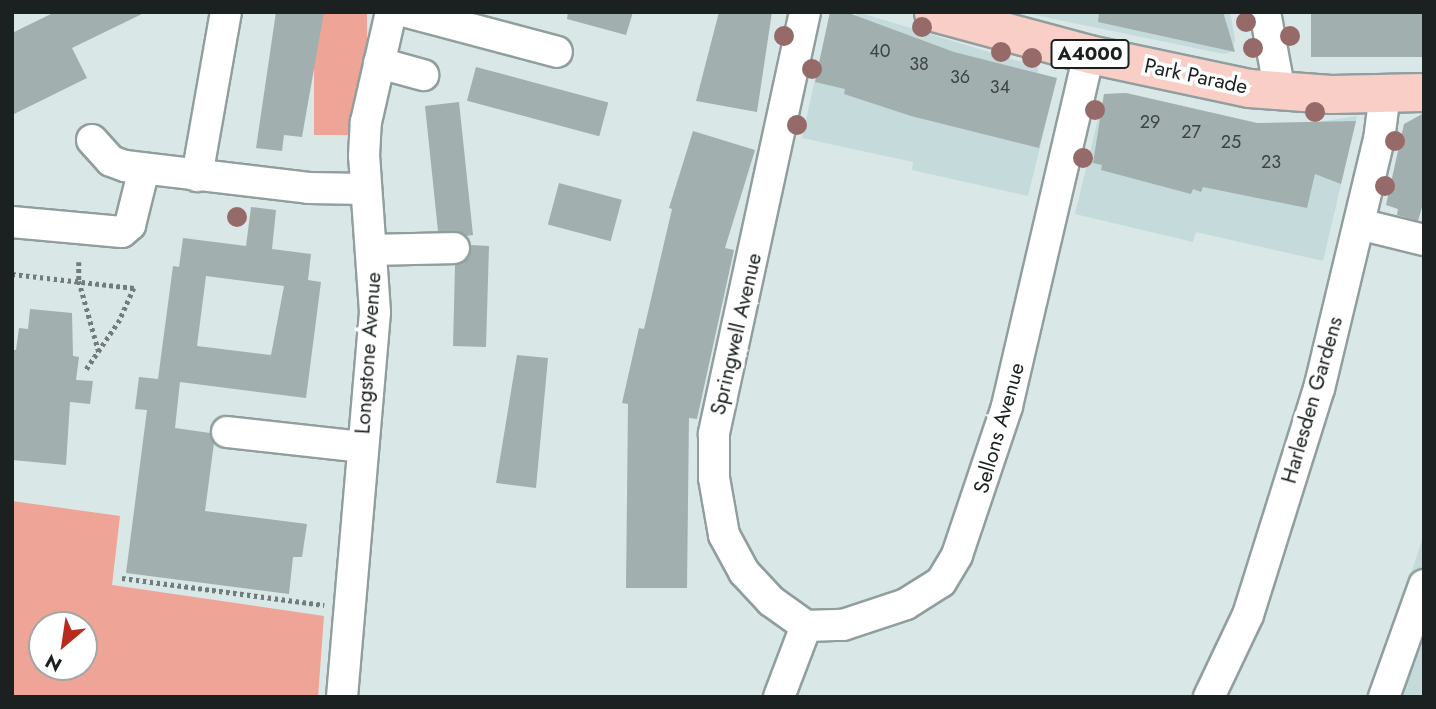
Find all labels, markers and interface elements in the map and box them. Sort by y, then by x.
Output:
road number: A4000 [1050,38,1130,70]
house number: 40 [869,40,891,62]
house number: 38 [909,53,929,75]
street label: Park Parade [1142,53,1250,99]
house number: 36 [950,66,970,88]
house number: 34 [990,76,1010,98]
house number: 29 [1140,111,1160,133]
house number: 27 [1181,121,1201,143]
house number: 25 [1221,131,1241,153]
house number: 23 [1261,151,1281,173]
street label: Springwell Avenue [705,251,767,417]
street label: Longstone Avenue [350,271,386,435]
street label: Harlesden Gardens [1276,314,1348,486]
street label: Sellons Avenue [968,360,1030,496]
north arrow [28,611,98,681]
text: N [40,648,67,679]

